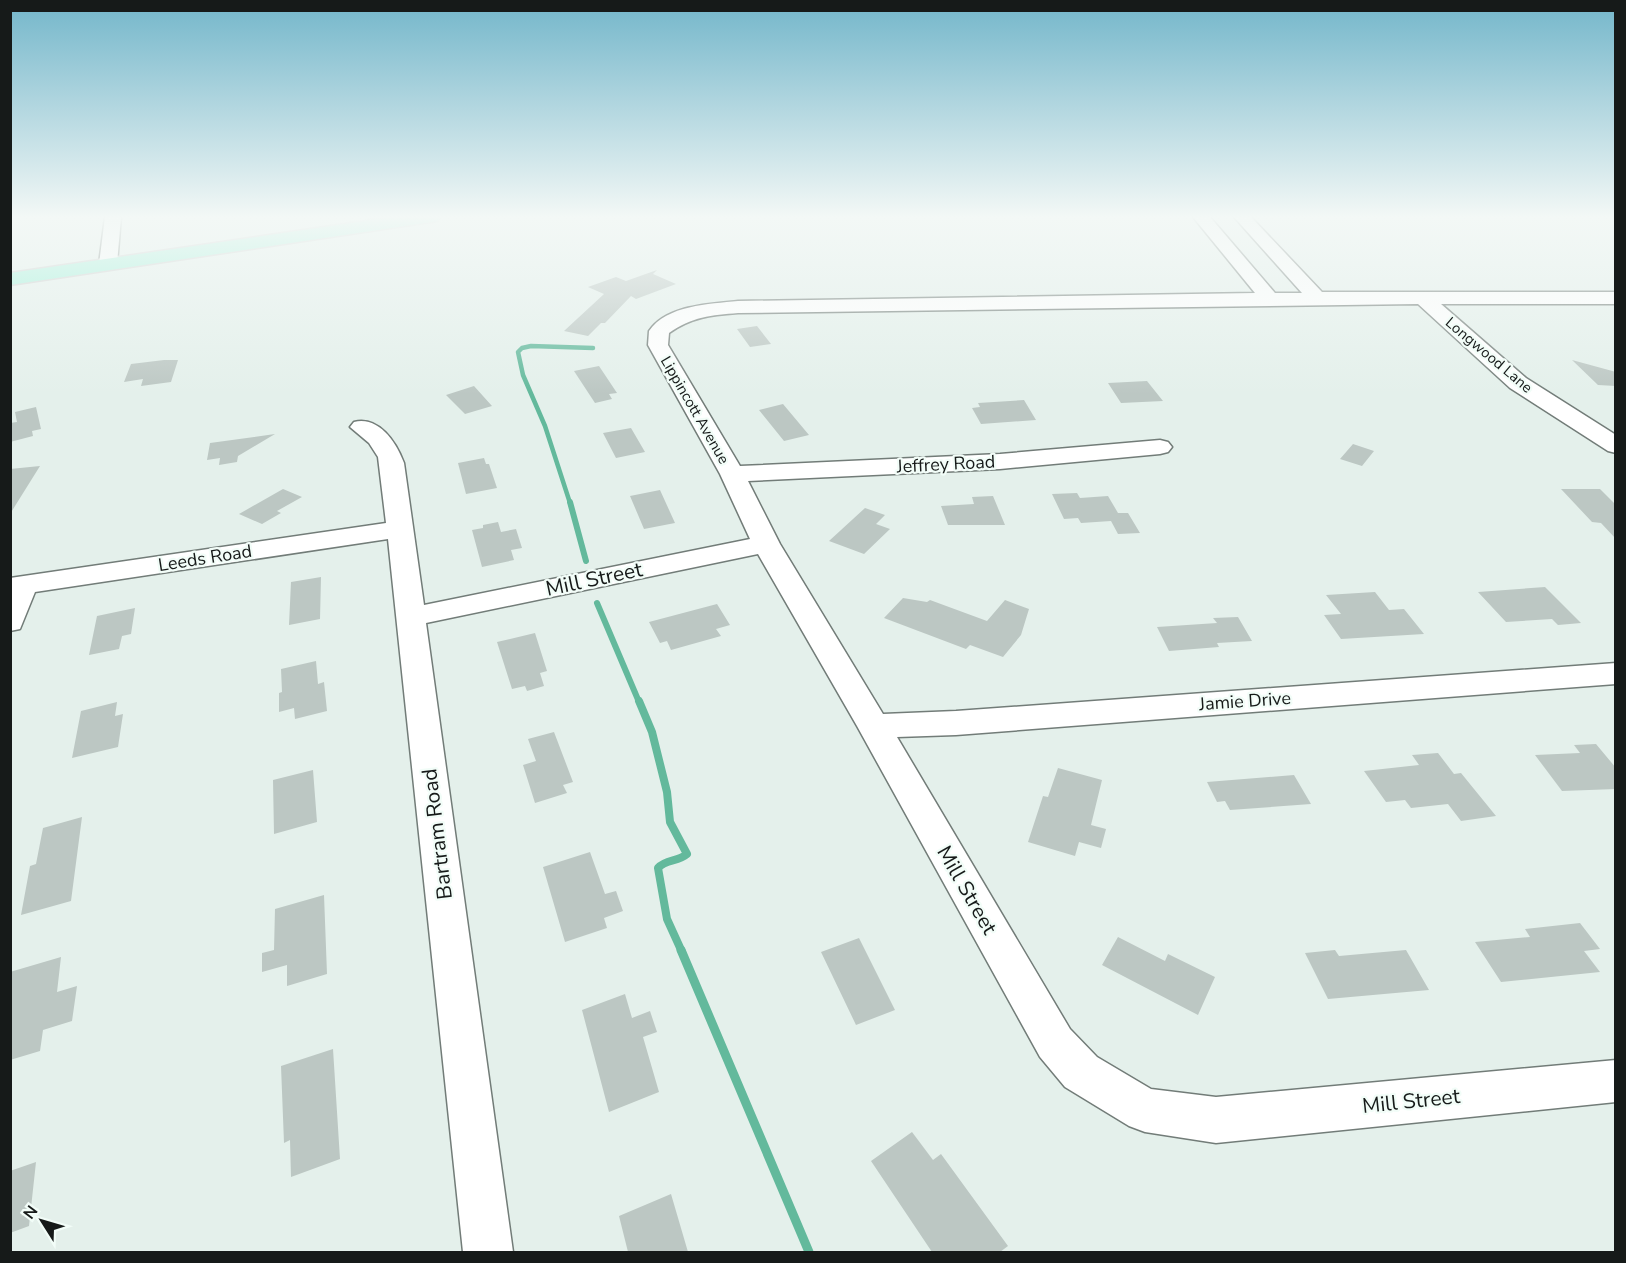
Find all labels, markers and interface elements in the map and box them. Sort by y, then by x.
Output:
street label: Longwood Lane [1441,313,1537,397]
street label: Lippincott Avenue [656,352,734,468]
street label: Jeffrey Road [895,449,996,479]
street label: Leeds Road [156,539,254,577]
street label: Mill Street [543,555,645,603]
street label: Jamie Drive [1197,686,1292,716]
street label: Bartram Road [415,767,459,901]
street label: Mill Street [930,841,1004,940]
street label: Mill Street [1361,1082,1462,1120]
north arrow [12,1191,72,1251]
text: N [18,1201,43,1224]

